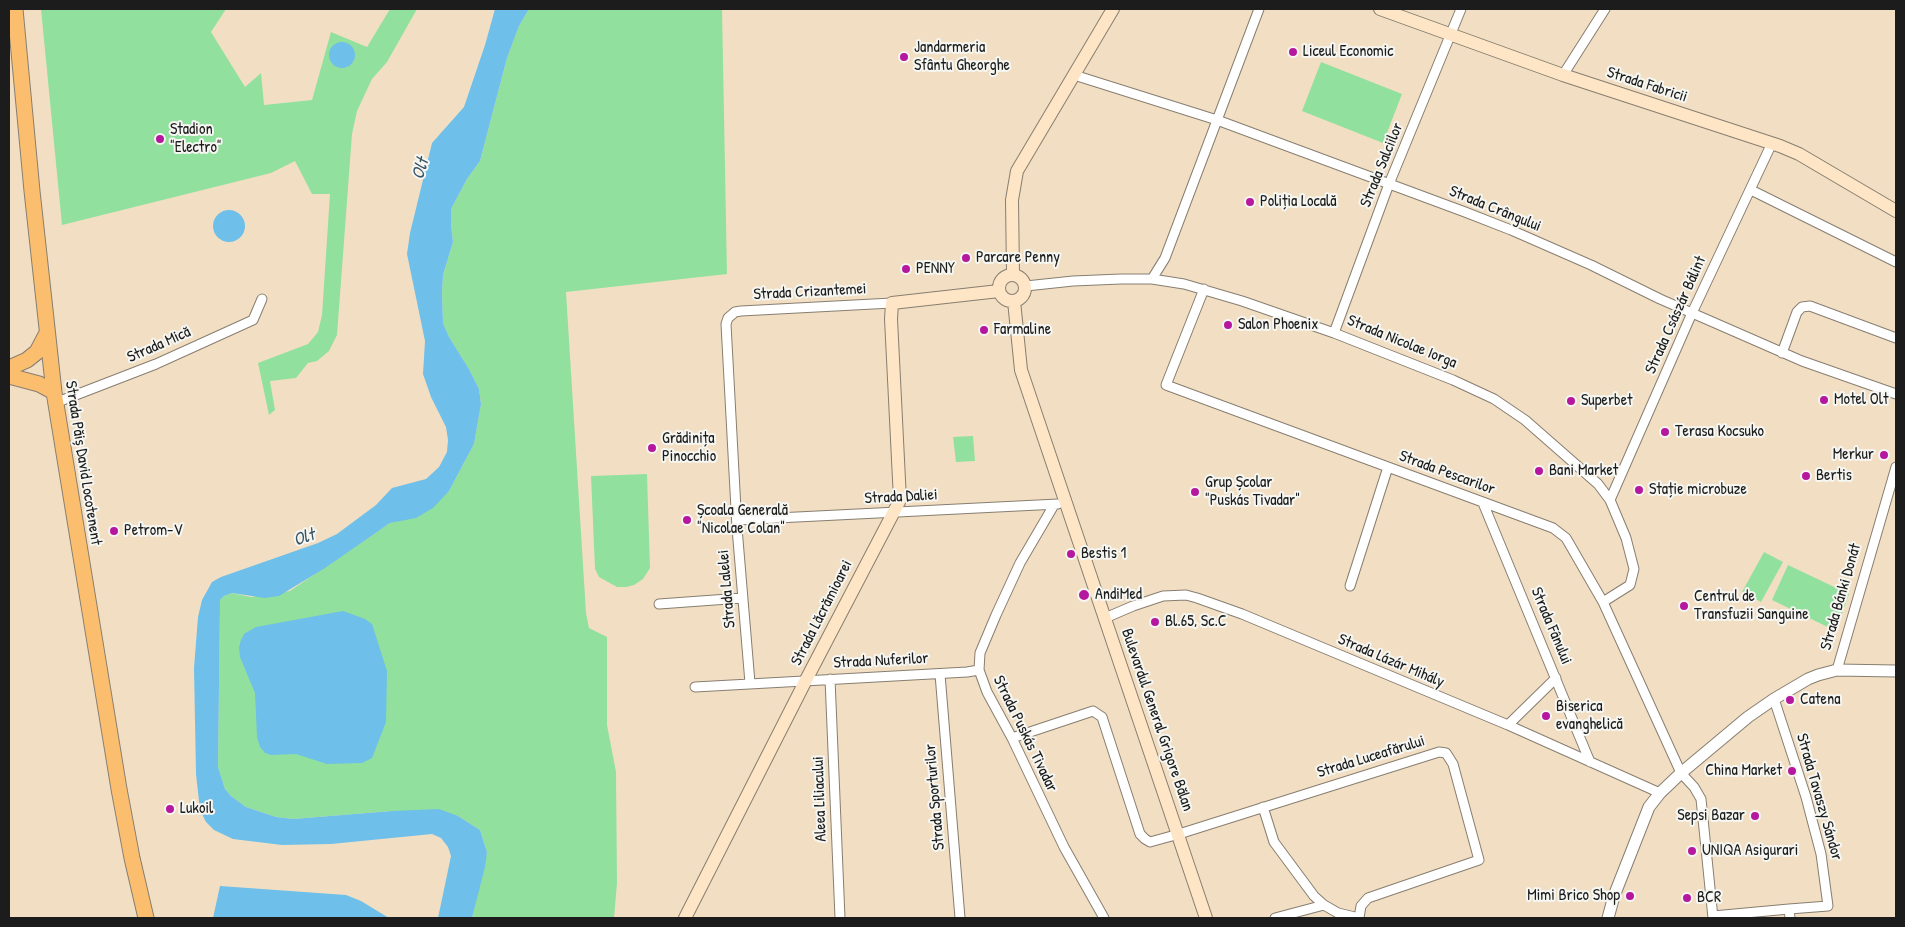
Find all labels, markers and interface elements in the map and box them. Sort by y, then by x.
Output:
place label: Jandarmeria Sfântu Gheorghe [914,38,1010,76]
place label: Liceul Economic [1303,42,1394,62]
marker: Liceul Economic [1287,46,1299,58]
marker: Jandarmeria Sfântu Gheorghe [898,51,910,63]
street label: Strada Fabricii [1604,63,1690,107]
place label: Stadion "Electro" [170,120,222,158]
street label: Strada Salciilor [1356,120,1408,210]
marker: Stadion "Electro" [154,133,166,145]
water label: Olt [408,156,434,182]
street label: Strada Crângului [1446,182,1544,236]
place label: Poliția Locală [1260,192,1336,212]
marker: Poliția Locală [1244,196,1256,208]
place label: Parcare Penny [976,248,1060,268]
marker: Parcare Penny [960,252,972,264]
street label: Strada Császár Bálint [1641,253,1711,377]
place label: PENNY [916,259,955,279]
marker: PENNY [900,263,912,275]
street label: Strada Crizantemei [753,279,867,305]
street label: Strada Nicolae Iorga [1344,311,1460,373]
place label: Salon Phoenix [1238,315,1318,335]
marker: Salon Phoenix [1222,319,1234,331]
place label: Farmaline [994,320,1051,340]
street label: Strada Mică [124,323,194,367]
marker: Farmaline [978,324,990,336]
street label: Strada Păiș David Locotenent [61,380,105,546]
place label: Motel Olt [1834,390,1888,410]
place label: Superbet [1581,391,1633,411]
marker: Motel Olt [1818,394,1830,406]
marker: Superbet [1565,395,1577,407]
place label: Terasa Kocsuko [1675,422,1764,442]
marker: Terasa Kocsuko [1659,426,1671,438]
place label: Grădinița Pinocchio [662,429,716,467]
marker: Grădinița Pinocchio [646,442,658,454]
place label: Merkur [1833,445,1874,465]
street label: Strada Pescarilor [1396,447,1498,499]
marker: Merkur [1878,449,1890,461]
place label: Bani Market [1549,461,1618,481]
marker: Bani Market [1533,465,1545,477]
place label: Bertis [1816,466,1852,486]
marker: Bertis [1800,470,1812,482]
place label: Grup Școlar "Puskás Tivadar" [1205,473,1300,511]
place label: Stație microbuze [1649,480,1747,500]
marker: Stație microbuze [1633,484,1645,496]
street label: Strada Daliei [864,485,938,509]
marker: Grup Școlar "Puskás Tivadar" [1189,486,1201,498]
place label: Școala Generală "Nicolae Colan" [697,501,788,539]
marker: Școala Generală "Nicolae Colan" [681,514,693,526]
place label: Petrom-V [124,521,183,541]
water label: Olt [291,524,317,552]
marker: Petrom-V [108,525,120,537]
street label: Strada Bánki Donát [1817,541,1865,653]
place label: Bestis 1 [1081,544,1126,564]
marker: Bestis 1 [1065,548,1077,560]
street label: Strada Lalelei [714,549,740,629]
street label: Strada Lăcrămioarei [787,557,857,669]
place label: AndiMed [1095,585,1142,605]
street label: Strada Fânului [1526,585,1576,667]
place label: Centrul de Transfuzii Sanguine [1694,587,1809,625]
marker: AndiMed [1077,588,1091,602]
marker: Centrul de Transfuzii Sanguine [1678,600,1690,612]
place label: Bl.65, Sc.C [1165,612,1227,632]
marker: Bl.65, Sc.C [1149,616,1161,628]
street label: Bulevardul General Grigore Bălan [1117,626,1197,814]
street label: Strada Lázár Mihály [1335,630,1447,692]
street label: Strada Nuferilor [833,649,929,673]
street label: Strada Puskás Tivadar [989,673,1061,795]
place label: Catena [1800,690,1840,710]
marker: Catena [1784,694,1796,706]
place label: Biserica evanghelică [1556,697,1623,735]
marker: Biserica evanghelică [1540,710,1552,722]
street label: Strada Tavaszy Sándor [1792,731,1846,863]
street label: Strada Luceafărului [1315,732,1427,782]
street label: Strada Sporturilor [921,743,949,851]
street label: Aleea Liliacului [809,756,831,842]
place label: China Market [1705,761,1782,781]
marker: China Market [1786,765,1798,777]
place label: Lukoil [180,799,213,819]
marker: Lukoil [164,803,176,815]
place label: Sepsi Bazar [1677,806,1745,826]
marker: Sepsi Bazar [1749,810,1761,822]
place label: UNIQA Asigurari [1702,841,1798,861]
marker: UNIQA Asigurari [1686,845,1698,857]
place label: Mimi Brico Shop [1527,886,1620,906]
place label: BCR [1697,888,1721,908]
marker: Mimi Brico Shop [1624,890,1636,902]
marker: BCR [1681,892,1693,904]

